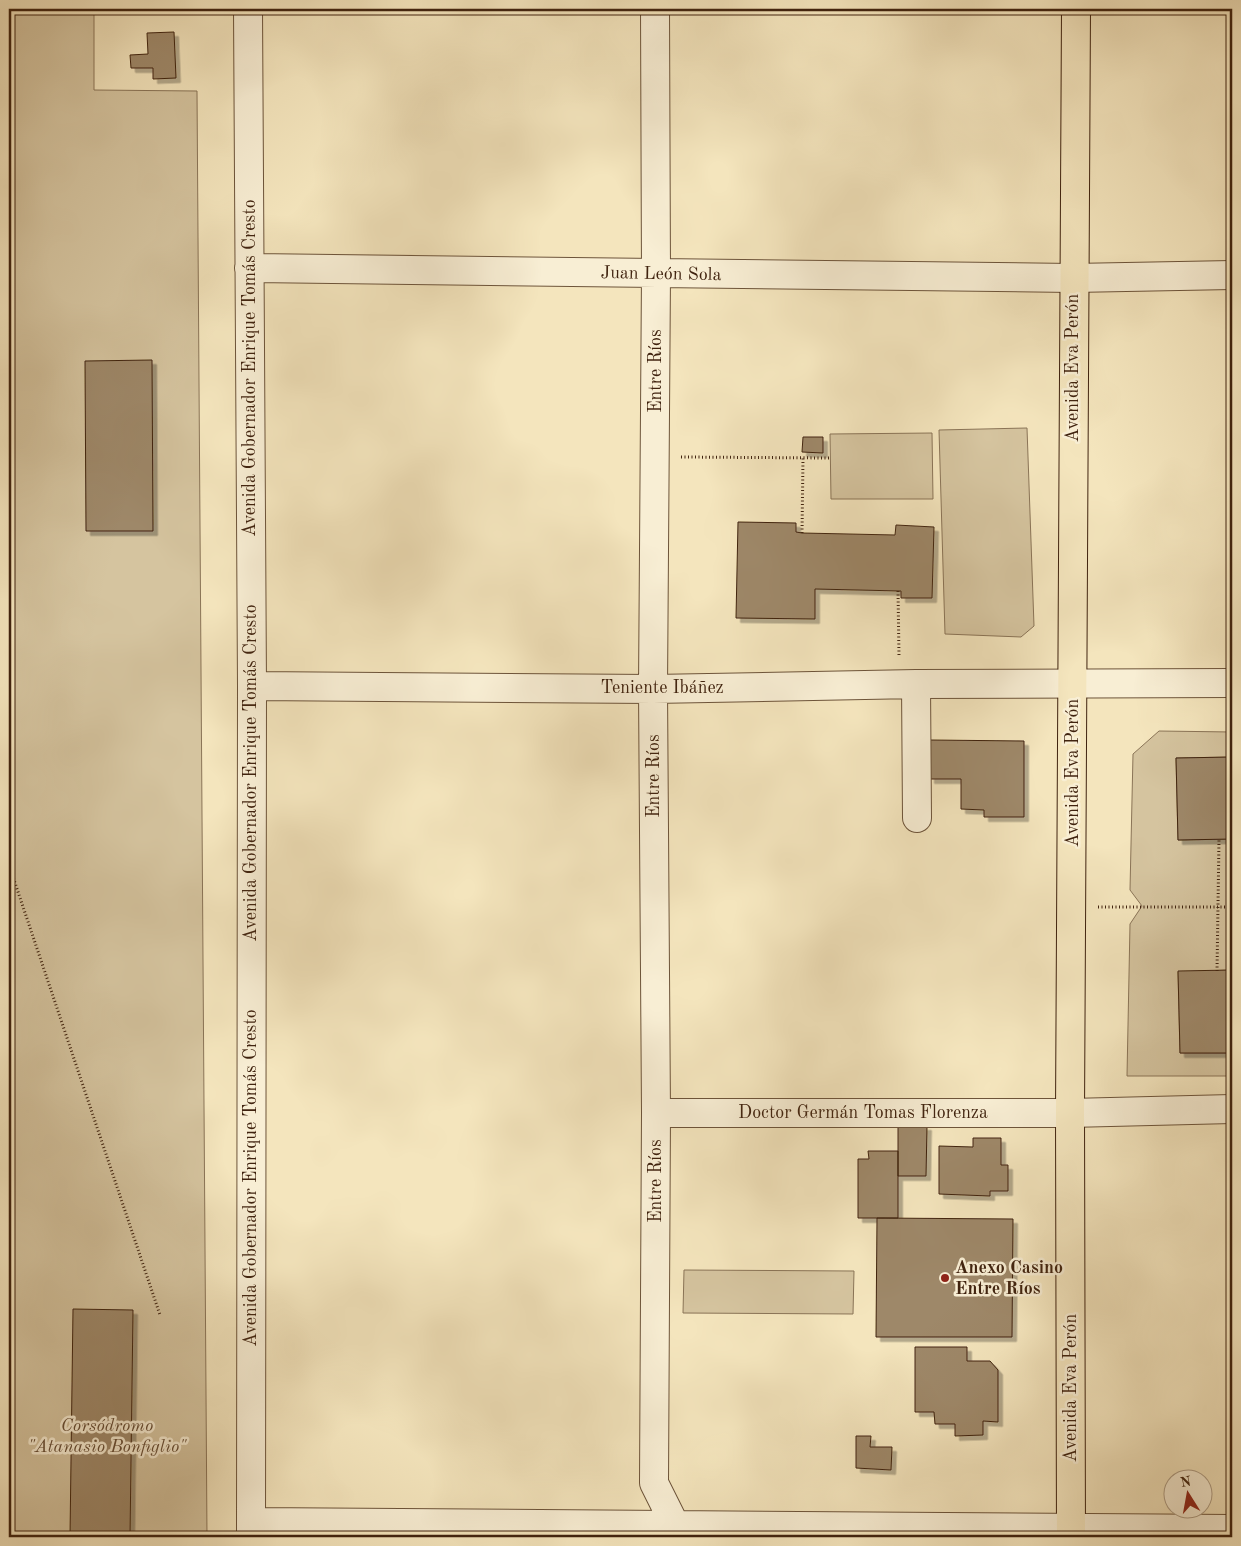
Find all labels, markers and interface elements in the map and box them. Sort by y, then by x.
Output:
street label: Avenida Gobernador Enrique Tomás Cresto [241,199,259,537]
street label: Juan León Sola [600,264,722,284]
street label: Avenida Eva Perón [1064,294,1082,442]
street label: Entre Ríos [647,329,665,413]
street label: Avenida Gobernador Enrique Tomás Cresto [242,604,260,942]
street label: Teniente Ibáñez [600,679,724,697]
street label: Avenida Eva Perón [1064,699,1082,847]
street label: Entre Ríos [645,734,663,818]
street label: Avenida Gobernador Enrique Tomás Cresto [242,1009,260,1347]
street label: Doctor Germán Tomas Florenza [738,1104,988,1122]
street label: Entre Ríos [647,1139,665,1223]
place label: Anexo Casino Entre Ríos [955,1259,1063,1298]
marker: Anexo Casino Entre Ríos [939,1272,951,1284]
street label: Avenida Eva Perón [1062,1314,1080,1462]
park label: Corsódromo "Atanasio Bonfiglio" [28,1417,187,1456]
north arrow [1164,1468,1214,1518]
text: N [1179,1474,1193,1490]

